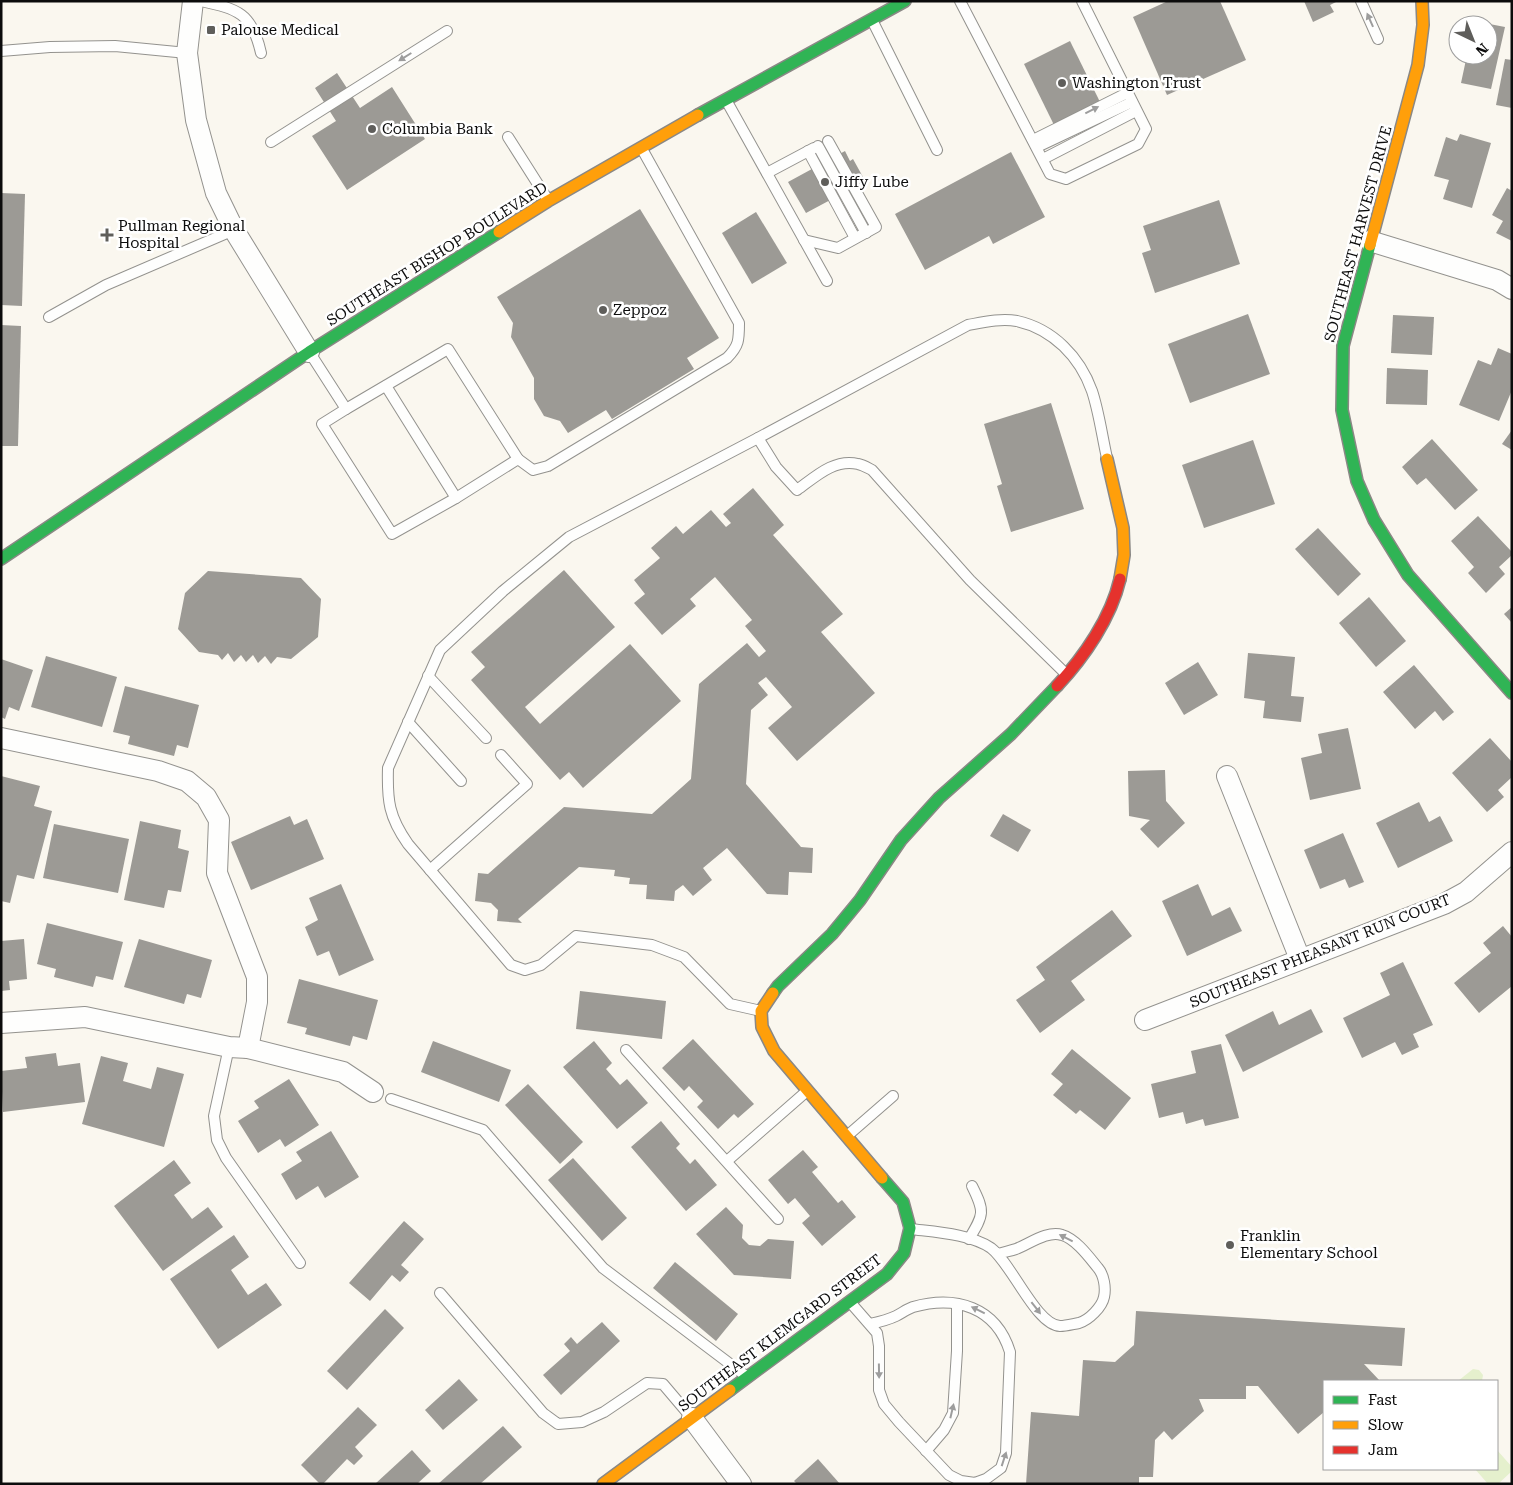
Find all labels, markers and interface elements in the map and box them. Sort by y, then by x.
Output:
one-way arrow [1365,13,1373,27]
north arrow [1448,15,1498,65]
place label: Palouse Medical [221,21,339,39]
marker: Palouse Medical [205,24,217,36]
text: N [1472,40,1491,59]
one-way arrow [399,53,412,62]
place label: Washington Trust [1072,74,1201,92]
marker: Washington Trust [1056,77,1068,89]
one-way arrow [1085,106,1099,114]
place label: Columbia Bank [382,120,493,138]
marker: Columbia Bank [366,123,378,135]
street label: SOUTHEAST HARVEST DRIVE [1320,124,1396,344]
place label: Jiffy Lube [835,173,909,191]
marker: Jiffy Lube [819,176,831,188]
street label: SOUTHEAST BISHOP BOULEVARD [323,178,551,330]
place label: Pullman Regional Hospital [118,217,245,252]
marker: Pullman Regional Hospital [100,228,114,242]
place label: Zeppoz [613,301,667,319]
marker: Zeppoz [597,304,609,316]
street label: SOUTHEAST PHEASANT RUN COURT [1187,890,1453,1012]
place label: Franklin Elementary School [1240,1227,1378,1262]
one-way arrow [1059,1234,1074,1243]
marker: Franklin Elementary School [1224,1239,1236,1251]
street label: SOUTHEAST KLEMGARD STREET [675,1251,885,1415]
one-way arrow [1031,1301,1041,1315]
one-way arrow [970,1306,985,1315]
one-way arrow [875,1363,883,1379]
legend [1323,1380,1498,1470]
text: Fast [1368,1391,1398,1409]
one-way arrow [948,1403,956,1418]
text: Slow [1368,1416,1404,1434]
text: Jam [1368,1441,1398,1459]
one-way arrow [1000,1451,1008,1466]

